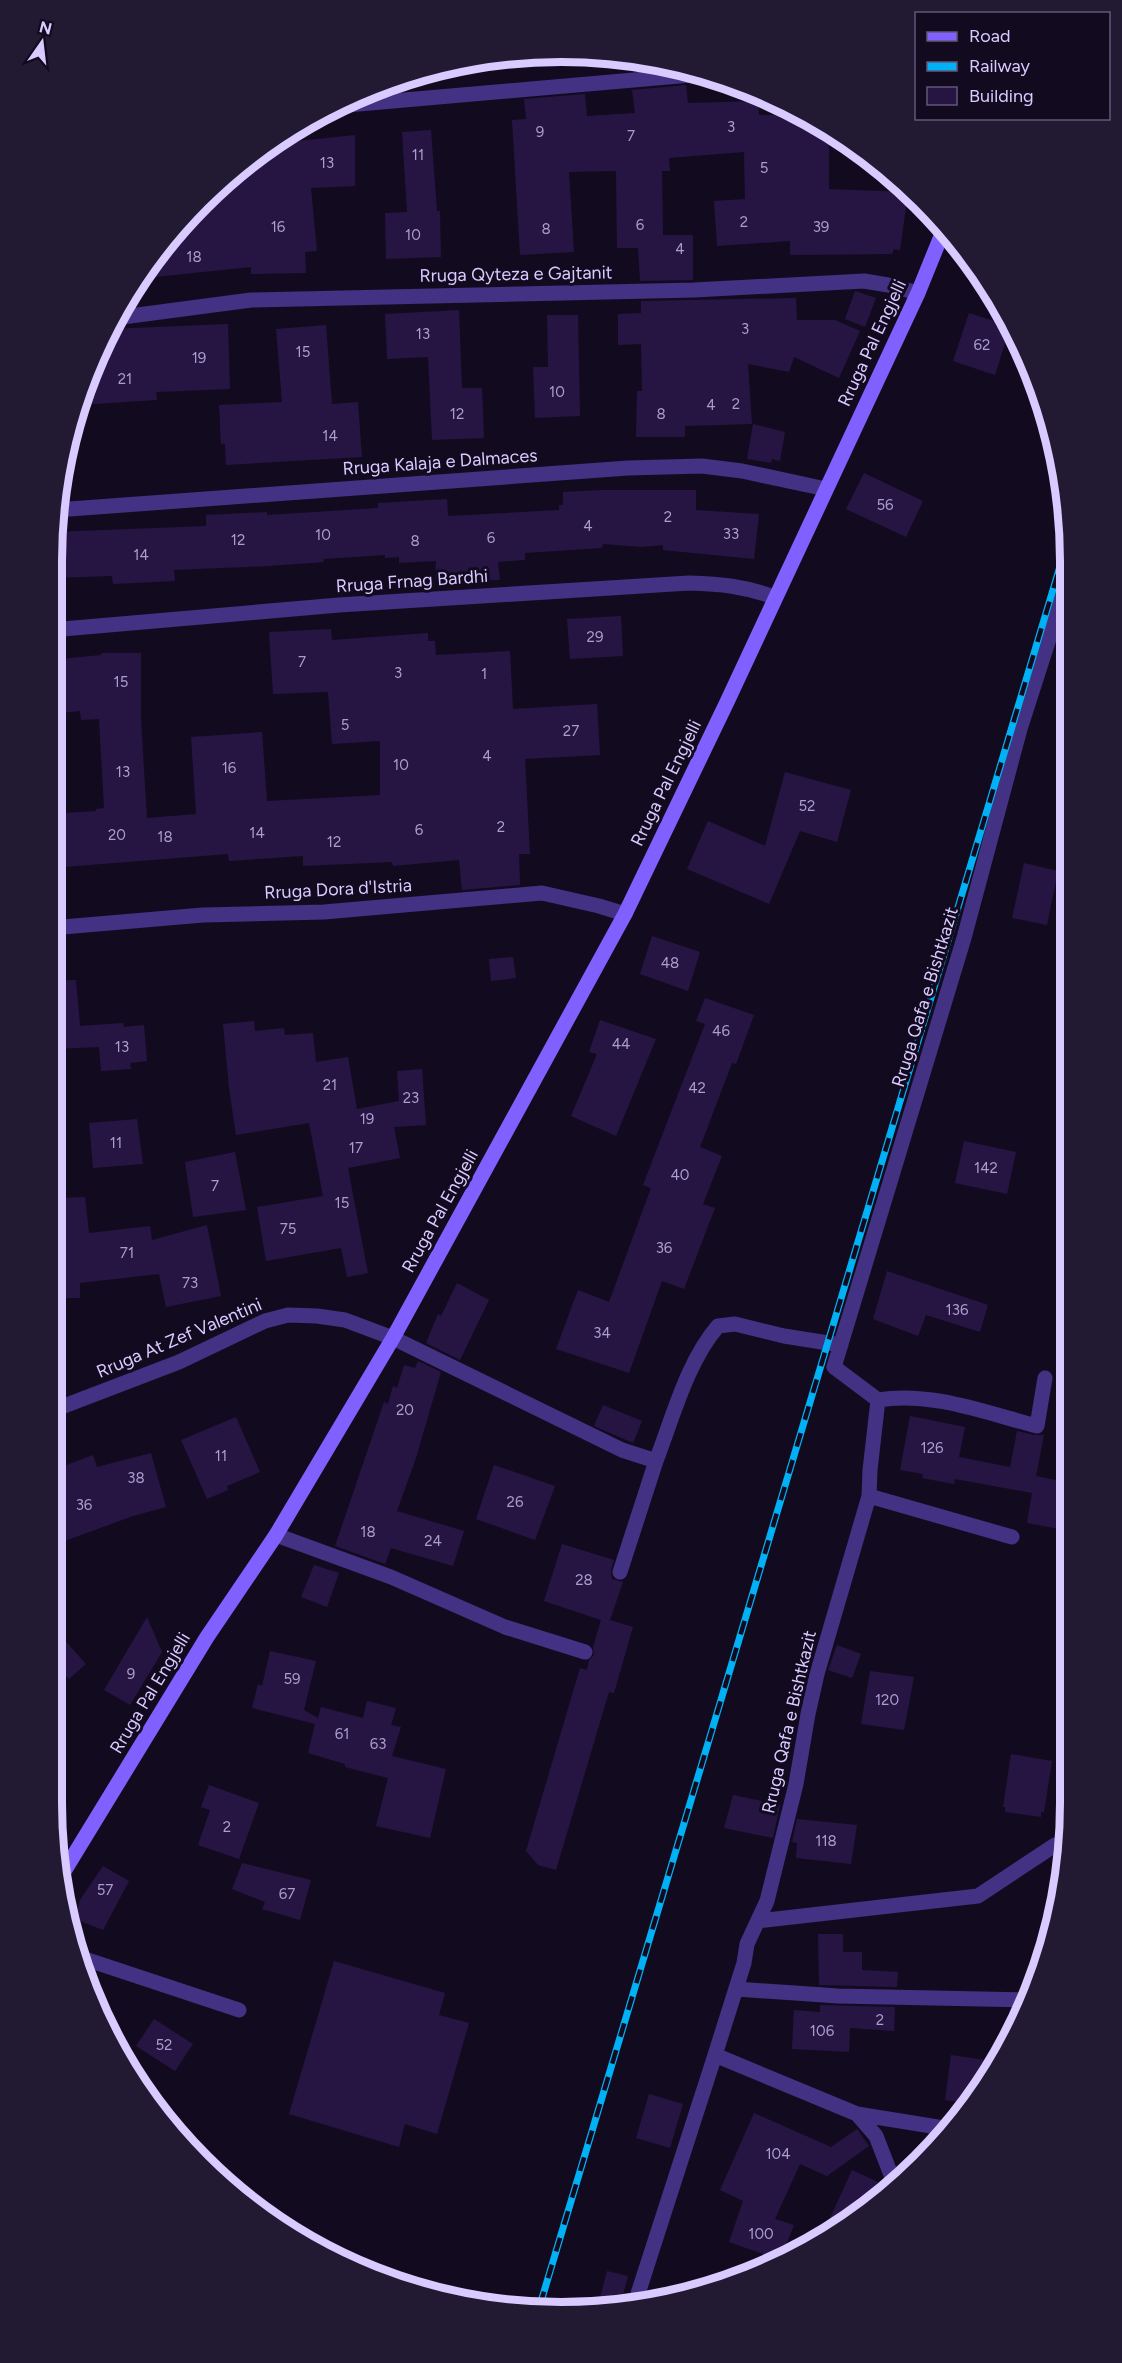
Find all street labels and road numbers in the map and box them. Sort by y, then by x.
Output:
street label: Rruga Qyteza e Gajtanit [419,261,613,287]
street label: Rruga Pal Engjelli [833,276,911,410]
street label: Rruga Kalaja e Dalmaces [342,444,538,480]
street label: Rruga Frnag Bardhi [335,565,489,597]
street label: Rruga Pal Engjelli [626,716,706,850]
street label: Rruga Dora d'Istria [264,874,412,904]
street label: Rruga Qafa e Bishtkazit [887,904,963,1090]
street label: Rruga Pal Engjelli [397,1146,483,1276]
street label: Rruga At Zef Valentini [93,1293,265,1383]
street label: Rruga Pal Engjelli [105,1628,195,1758]
street label: Rruga Qafa e Bishtkazit [757,1628,821,1816]

